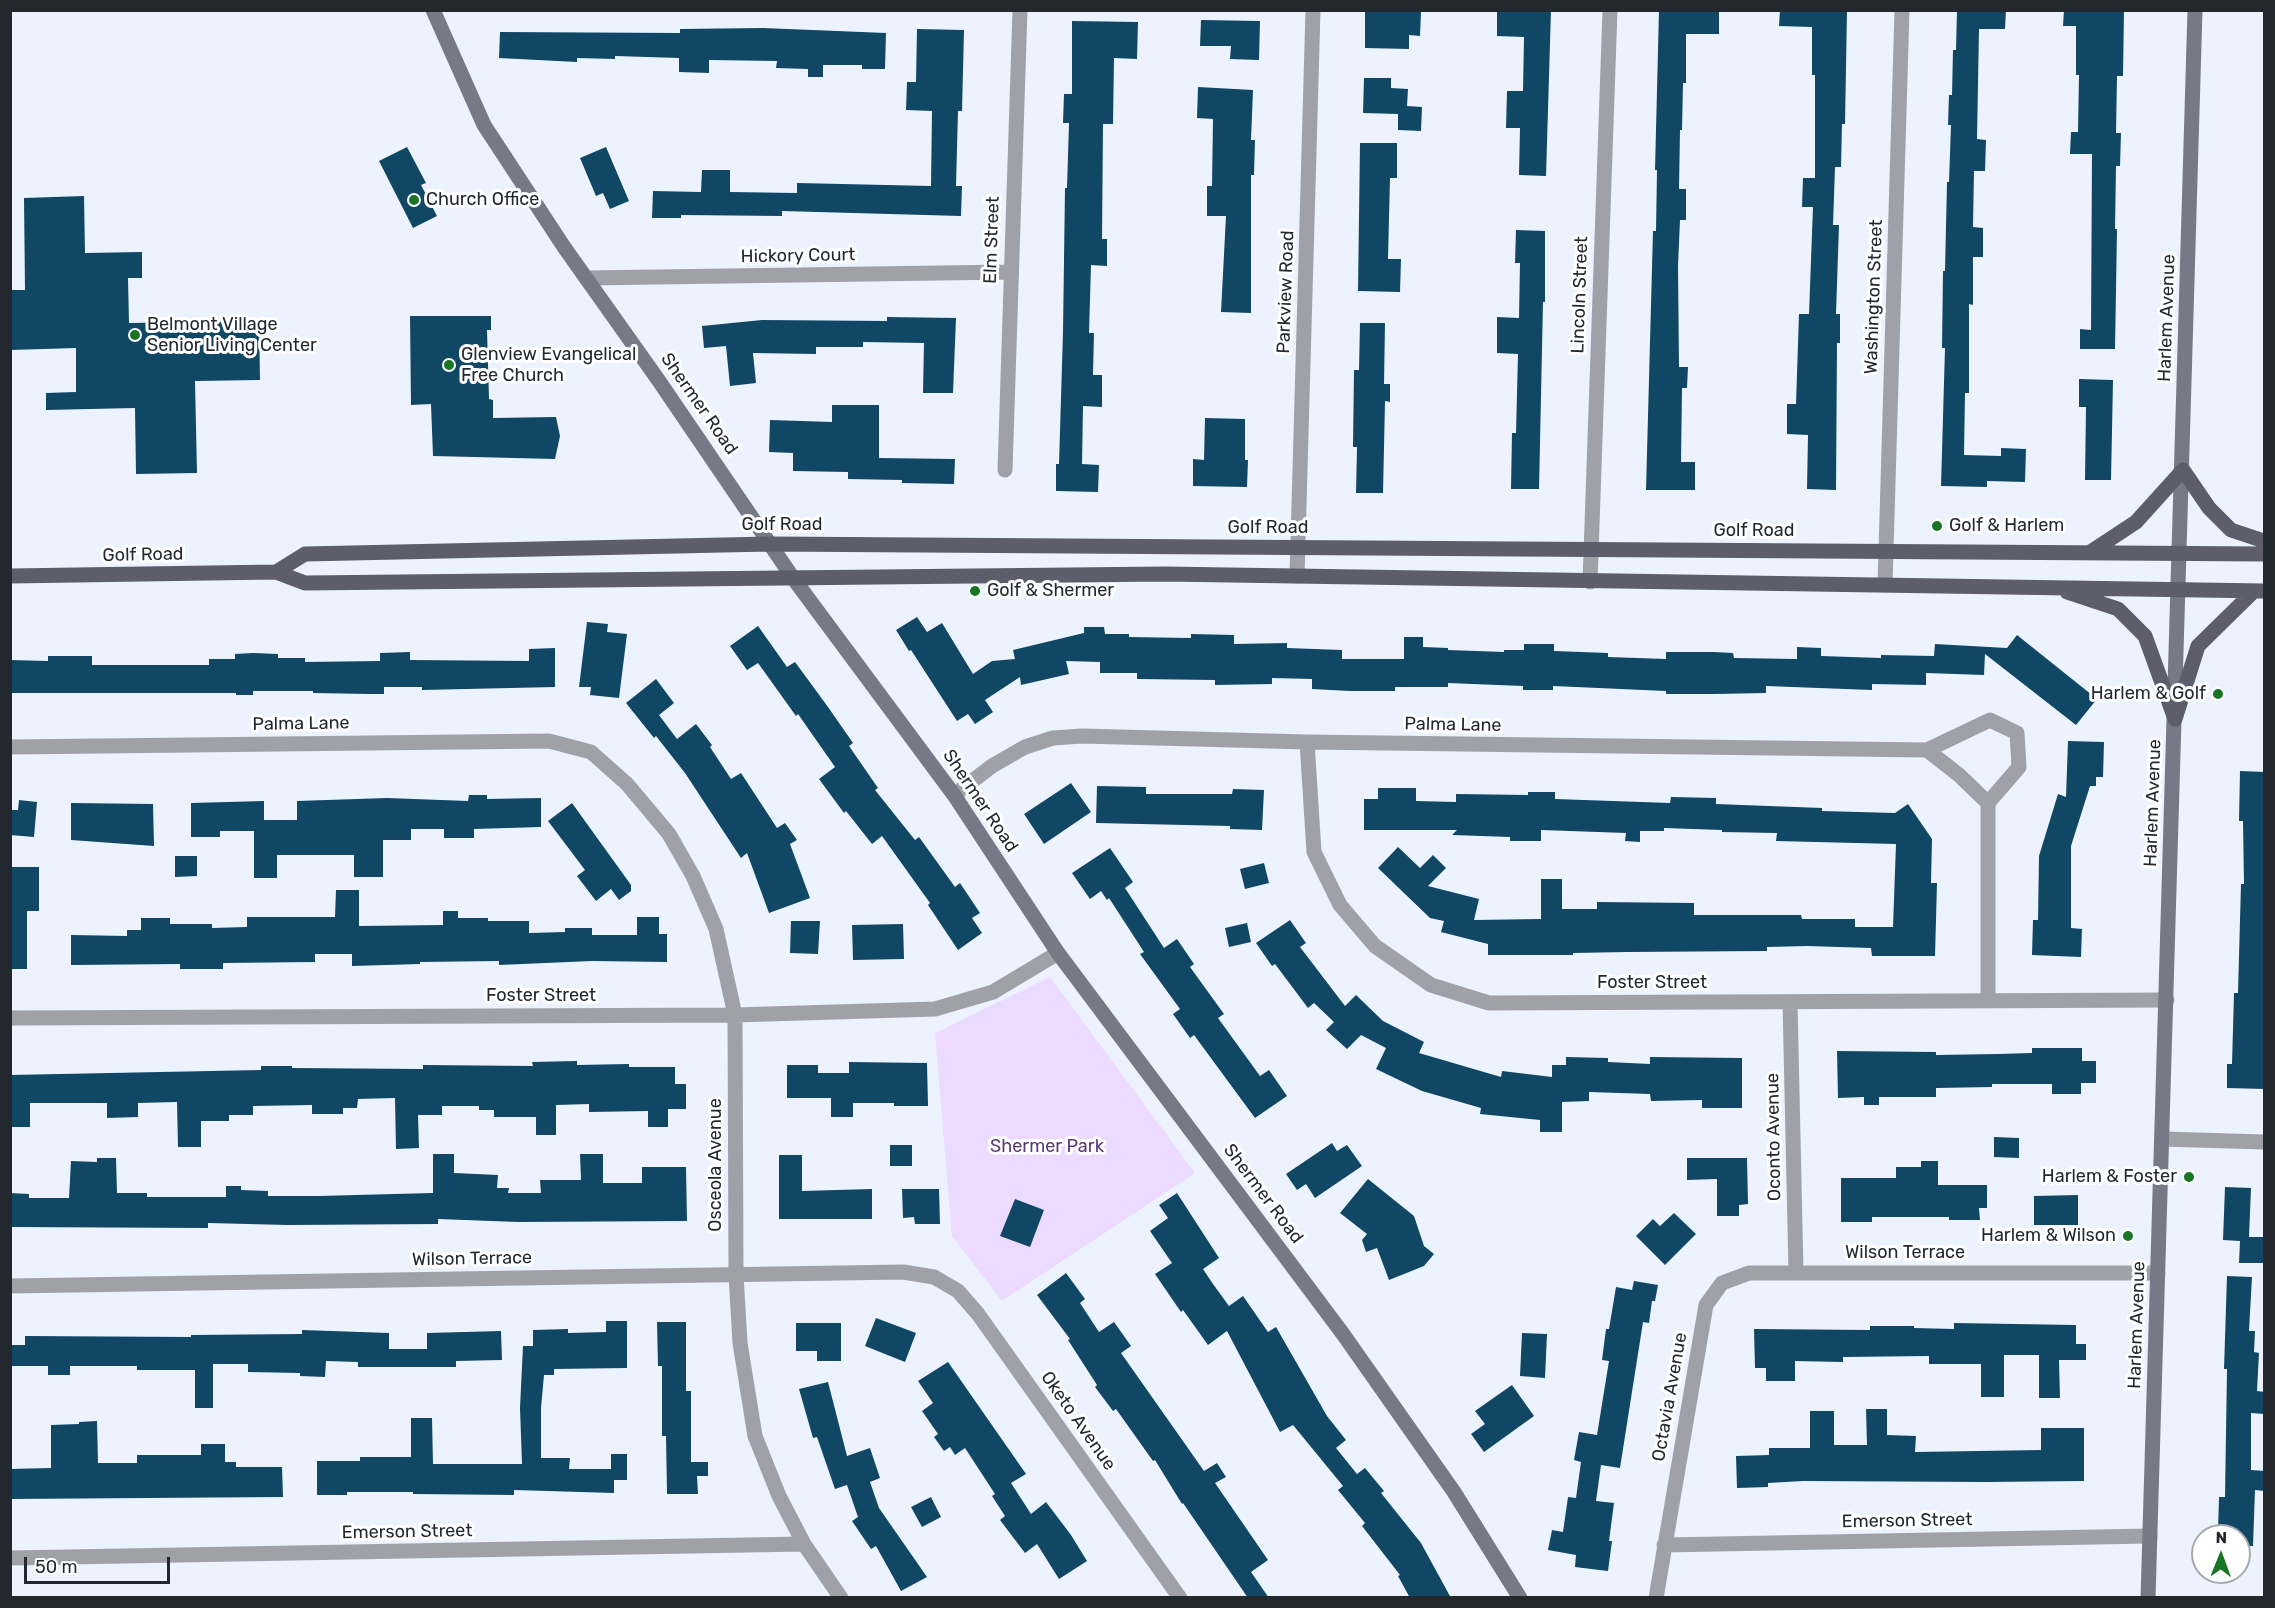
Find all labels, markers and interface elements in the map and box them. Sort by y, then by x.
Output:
place label: Church Office [426,189,539,211]
marker: Church Office [407,193,421,207]
street label: Elm Street [980,196,1004,284]
street label: Washington Street [1861,219,1887,375]
street label: Parkview Road [1273,230,1299,354]
street label: Lincoln Street [1567,236,1593,354]
street label: Hickory Court [741,244,855,268]
street label: Harlem Avenue [2154,254,2180,382]
place label: Belmont Village Senior Living Center [147,314,317,356]
marker: Belmont Village Senior Living Center [128,328,142,342]
place label: Glenview Evangelical Free Church [461,344,636,386]
street label: Shermer Road [656,349,742,459]
marker: Glenview Evangelical Free Church [442,358,456,372]
street label: Golf Road [742,514,822,536]
place label: Golf & Harlem [1949,515,2064,537]
street label: Golf Road [1228,517,1308,539]
marker: Golf & Harlem [1930,519,1944,533]
street label: Golf Road [1714,520,1794,542]
street label: Golf Road [102,543,184,567]
place label: Golf & Shermer [987,580,1114,602]
marker: Golf & Shermer [968,584,982,598]
place label: Harlem & Golf [2091,683,2206,705]
marker: Harlem & Golf [2211,687,2225,701]
street label: Palma Lane [252,712,350,736]
street label: Palma Lane [1404,713,1502,737]
street label: Harlem Avenue [2140,739,2166,867]
street label: Shermer Road [938,746,1022,856]
street label: Foster Street [1597,972,1707,994]
street label: Foster Street [486,985,596,1007]
street label: Oconto Avenue [1762,1073,1786,1201]
street label: Osceola Avenue [705,1098,727,1232]
park label: Shermer Park [990,1136,1104,1158]
street label: Shermer Road [1219,1140,1307,1248]
place label: Harlem & Foster [2042,1166,2177,1188]
marker: Harlem & Foster [2182,1170,2196,1184]
place label: Harlem & Wilson [1981,1225,2116,1247]
marker: Harlem & Wilson [2121,1229,2135,1243]
street label: Wilson Terrace [1845,1242,1965,1264]
street label: Wilson Terrace [412,1247,532,1271]
street label: Harlem Avenue [2124,1261,2150,1389]
street label: Octavia Avenue [1648,1331,1692,1463]
street label: Oketo Avenue [1036,1367,1120,1475]
street label: Emerson Street [1841,1509,1973,1533]
street label: Emerson Street [341,1520,473,1544]
north arrow [2191,1524,2251,1584]
text: N [2215,1528,2227,1547]
scale bar [27,1545,172,1583]
text: 50 m [35,1556,78,1578]

